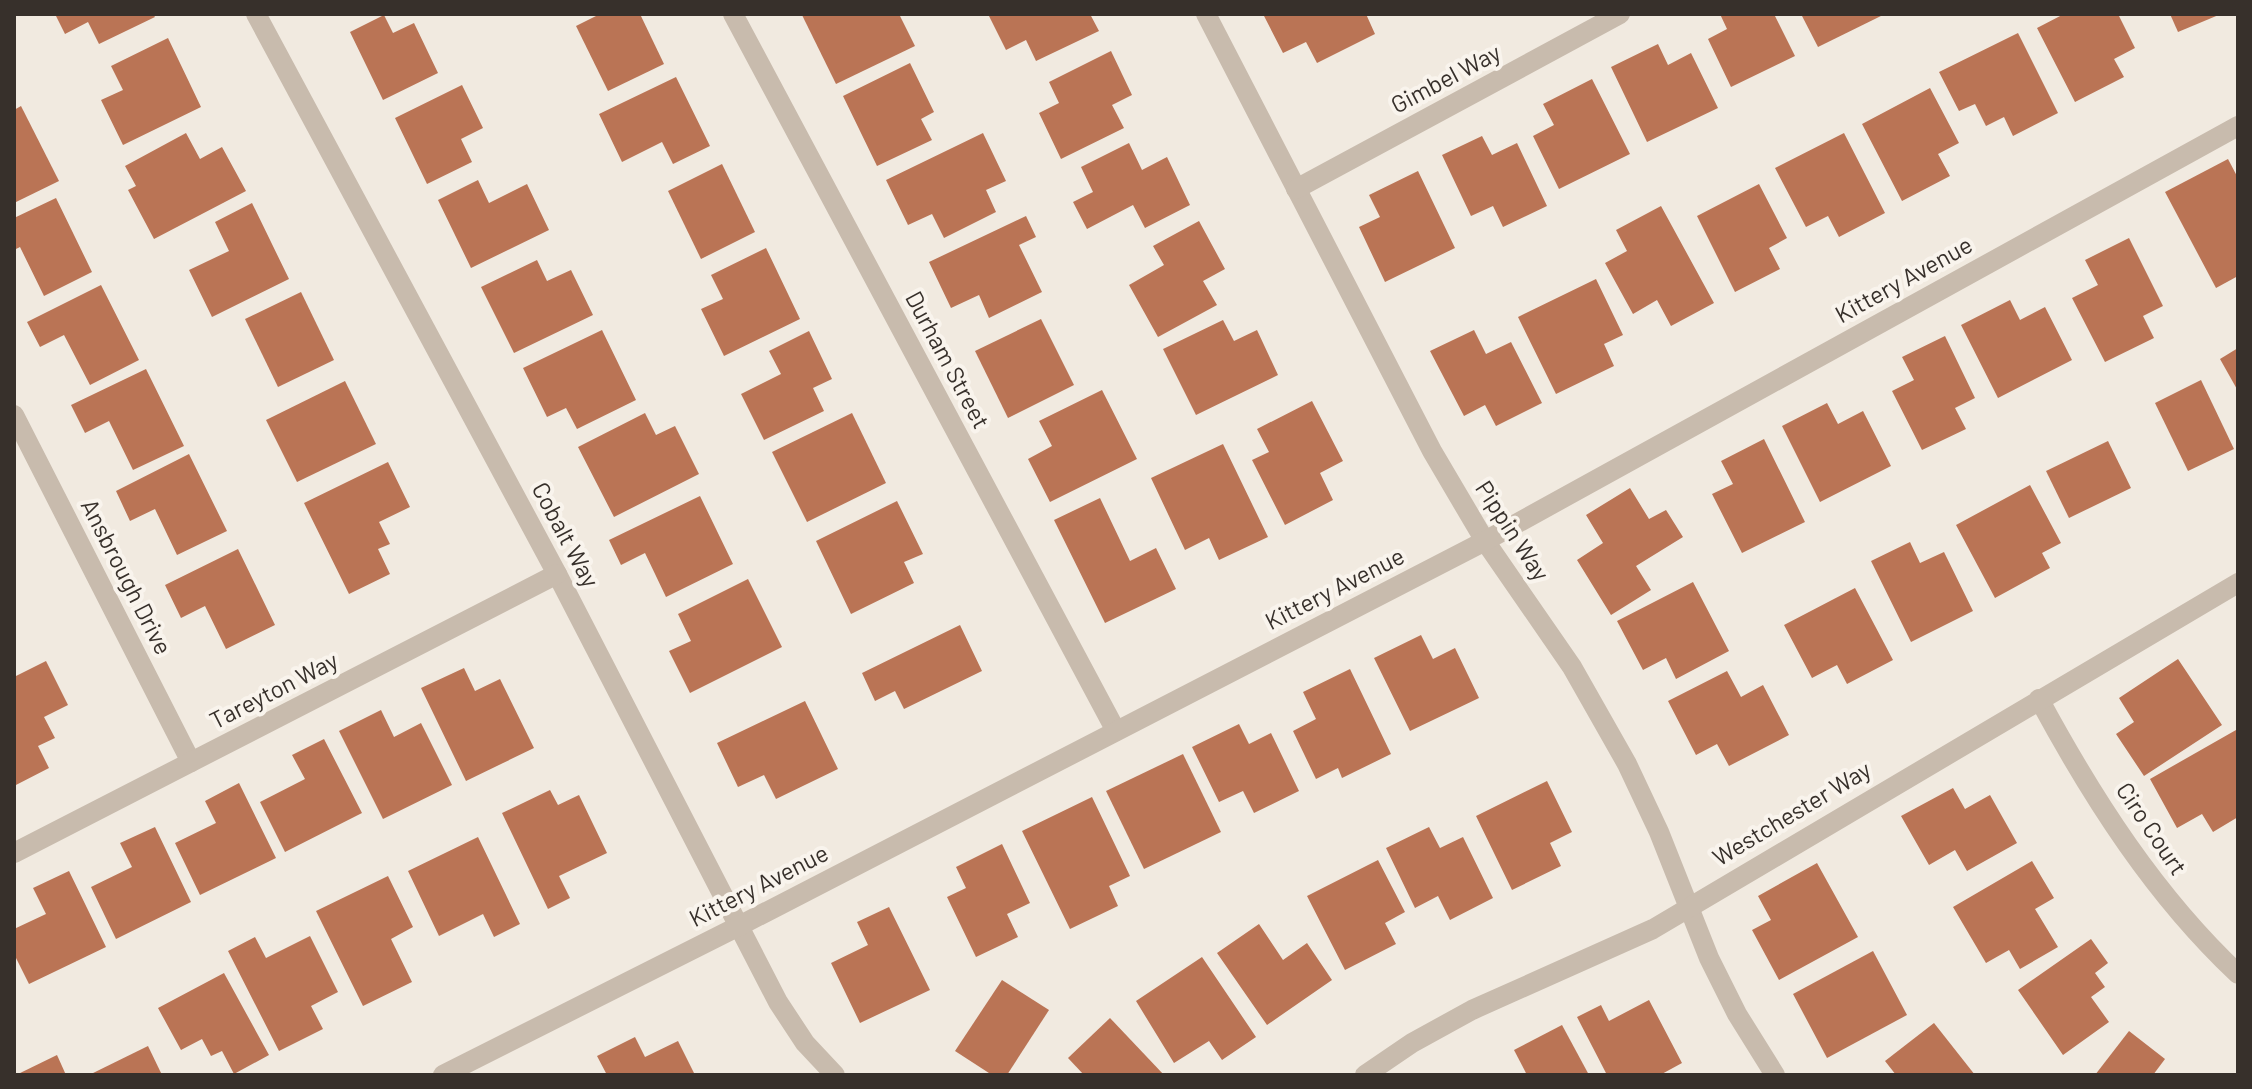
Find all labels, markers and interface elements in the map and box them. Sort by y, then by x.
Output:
street label: Gimbel Way [1386,37,1505,119]
street label: Kittery Avenue [1830,229,1977,328]
street label: Durham Street [900,286,997,433]
street label: Pippin Way [1470,475,1556,586]
street label: Cobalt Way [526,477,606,592]
street label: Ansbrough Drive [76,494,179,659]
street label: Kittery Avenue [1260,540,1409,635]
street label: Tareyton Way [204,645,342,734]
street label: Westchester Way [1707,754,1876,871]
street label: Ciro Court [2111,776,2194,880]
street label: Kittery Avenue [684,837,833,932]

